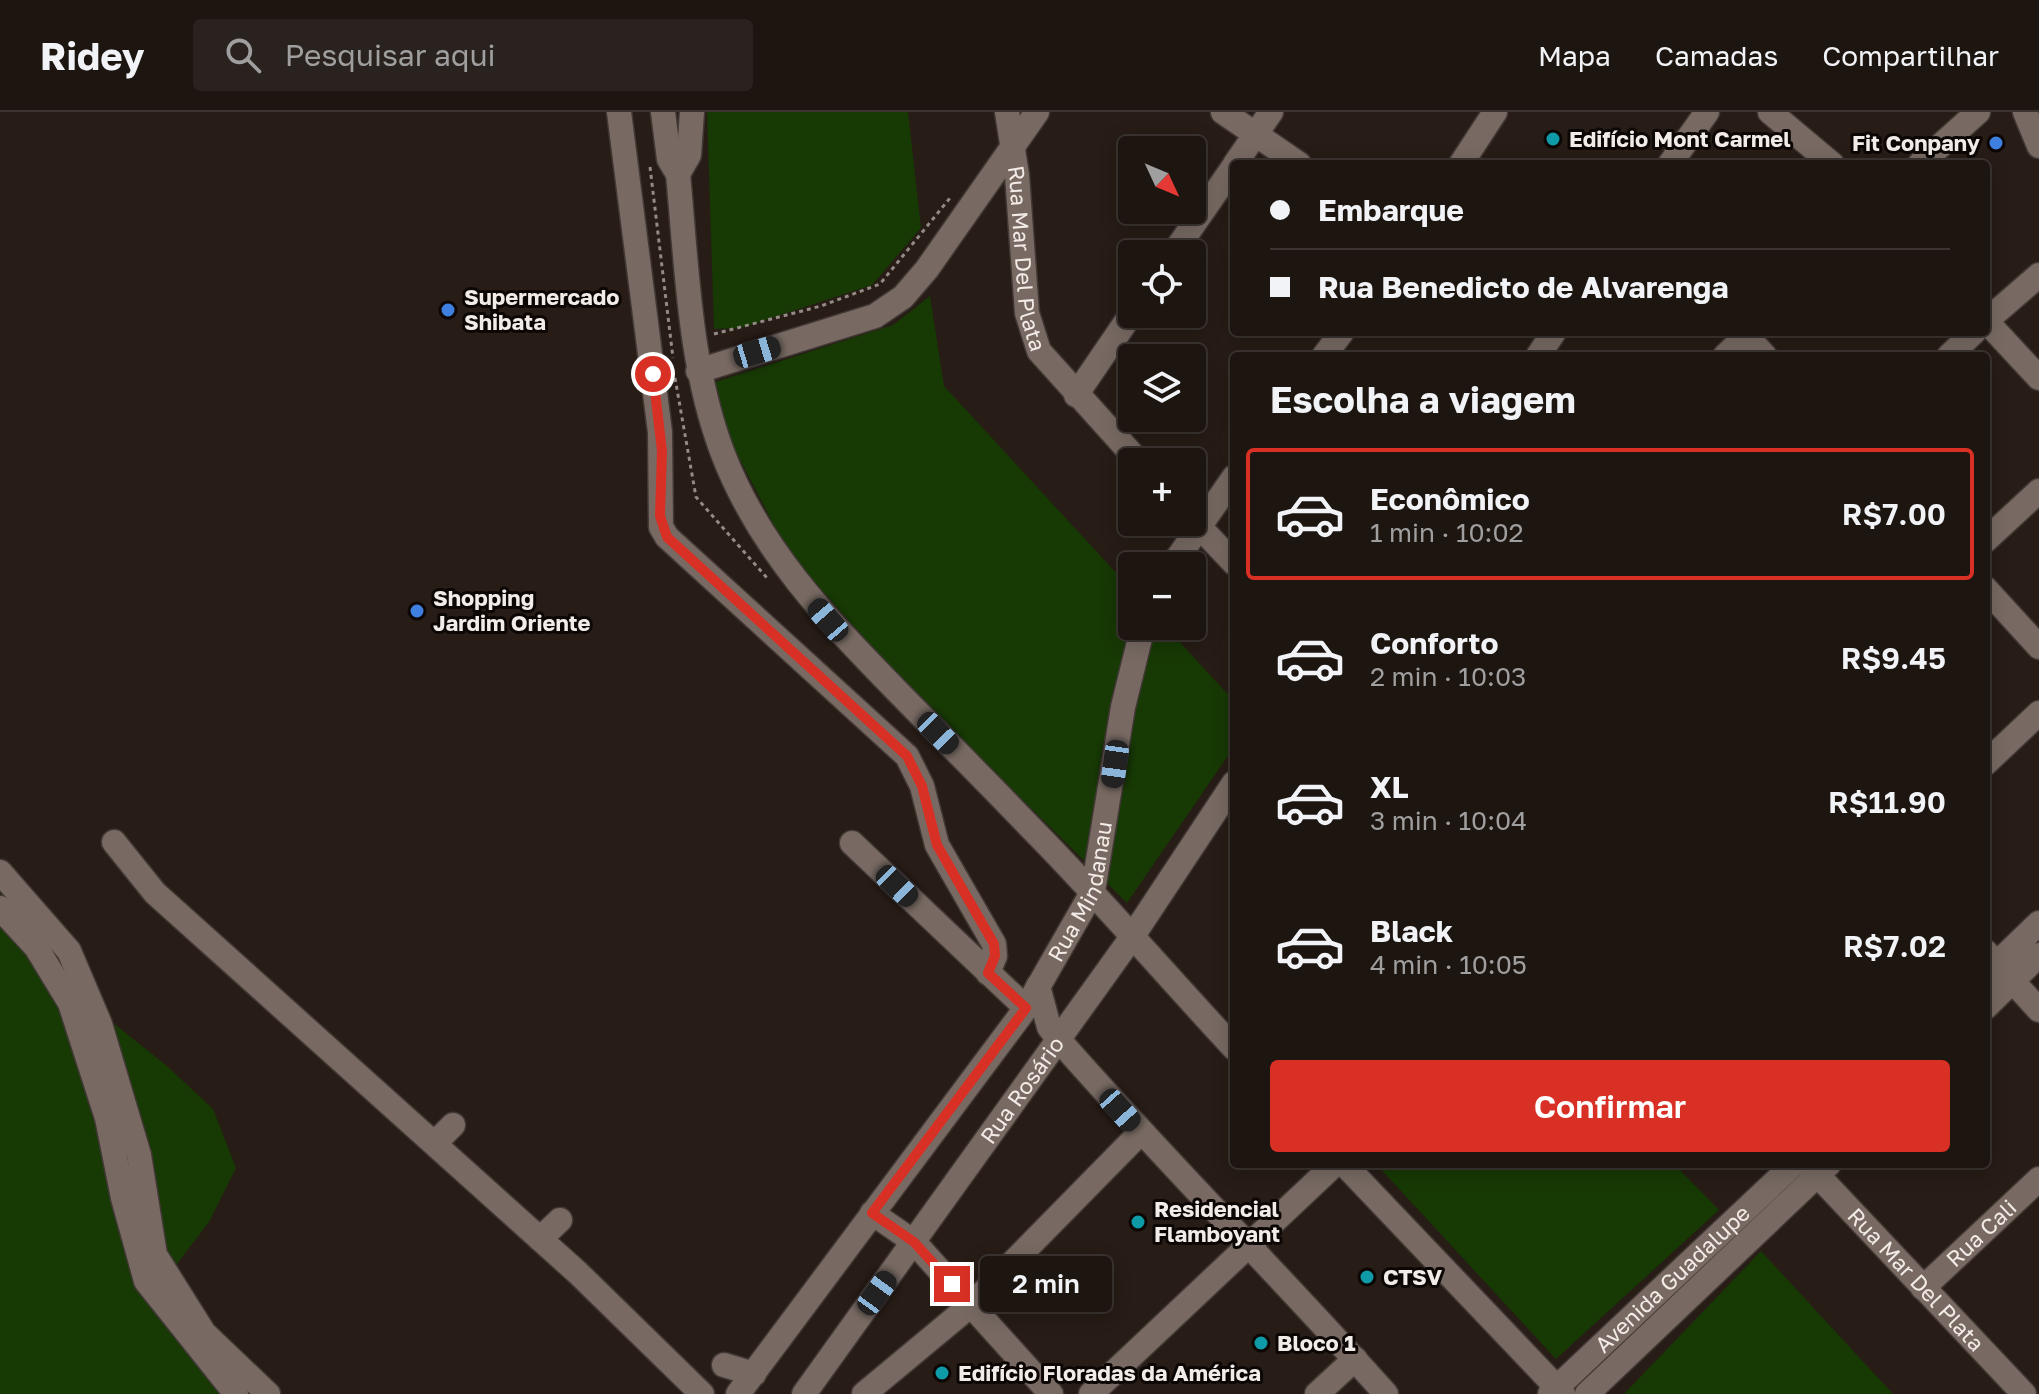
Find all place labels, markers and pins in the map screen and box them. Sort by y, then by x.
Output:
place label: Edifício Mont Carmel [1569,125,1791,152]
place label: Fit Conpany [1852,129,1980,156]
marker: Edifício Mont Carmel [1544,130,1562,148]
marker: Fit Conpany [1987,134,2005,152]
place label: Supermercado Shibata [464,283,620,335]
marker: Supermercado Shibata [439,301,457,319]
place label: Shopping Jardim Oriente [433,584,590,636]
marker: Shopping Jardim Oriente [408,602,426,620]
place label: Residencial Flamboyant [1154,1195,1280,1247]
marker: Residencial Flamboyant [1129,1213,1147,1231]
place label: CTSV [1383,1263,1442,1290]
marker: CTSV [1358,1268,1376,1286]
place label: Bloco 1 [1277,1329,1356,1356]
marker: Bloco 1 [1252,1334,1270,1352]
place label: Edifício Floradas da América [958,1359,1261,1386]
marker: Edifício Floradas da América [933,1364,951,1382]

